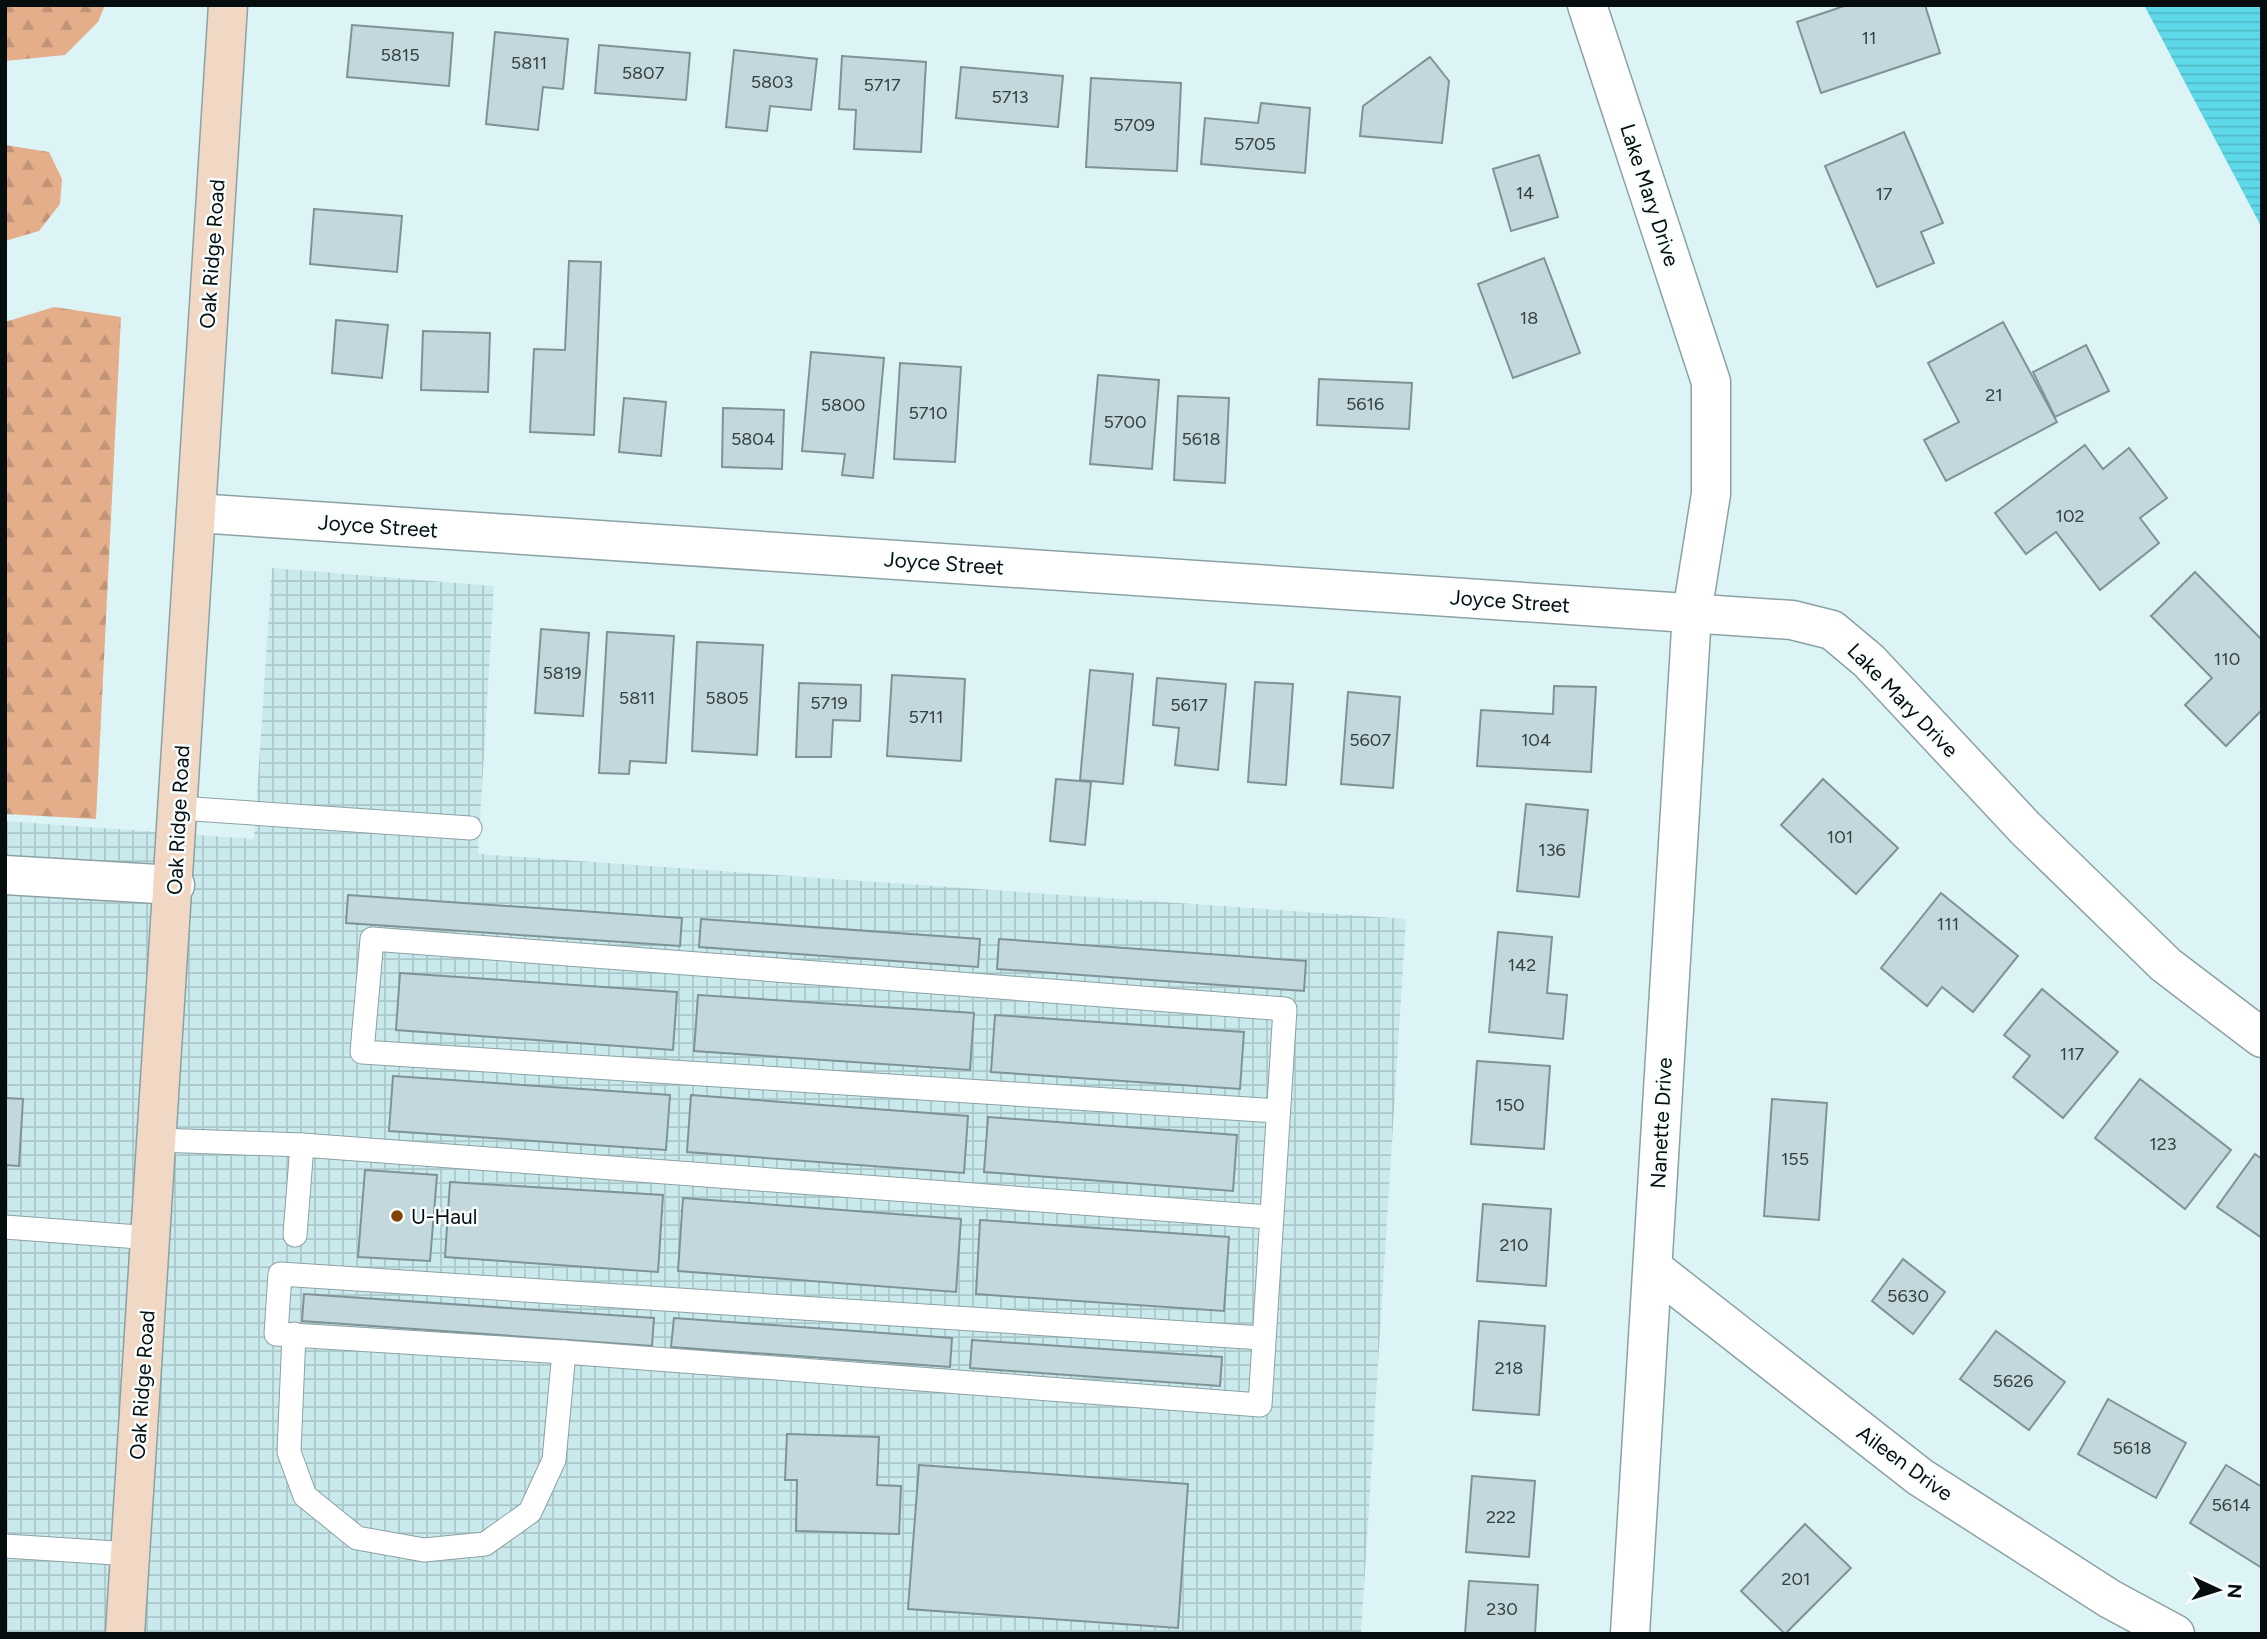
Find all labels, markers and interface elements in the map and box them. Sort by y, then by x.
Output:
house number: 11 [1862,27,1876,49]
house number: 5815 [380,44,420,66]
house number: 5811 [511,52,547,74]
house number: 5807 [622,62,665,84]
house number: 5803 [751,71,793,93]
house number: 5717 [863,74,901,96]
house number: 5713 [991,86,1029,108]
house number: 5709 [1113,114,1155,136]
street label: Lake Mary Drive [1615,120,1685,270]
house number: 5705 [1234,133,1276,155]
street label: Oak Ridge Road [194,178,230,330]
house number: 14 [1516,182,1534,204]
house number: 17 [1875,183,1893,205]
house number: 18 [1520,307,1538,329]
house number: 21 [1985,384,2003,406]
house number: 5616 [1346,393,1384,415]
house number: 5800 [821,394,865,416]
house number: 5710 [909,402,948,424]
house number: 5700 [1103,411,1147,433]
house number: 5804 [731,428,775,450]
house number: 5618 [1181,428,1221,450]
house number: 102 [2055,505,2085,527]
street label: Joyce Street [317,509,439,543]
street label: Joyce Street [883,546,1005,580]
street label: Joyce Street [1449,584,1571,618]
street label: Lake Mary Drive [1842,638,1964,762]
house number: 110 [2214,648,2240,670]
house number: 5819 [542,662,582,684]
house number: 5811 [619,687,655,709]
house number: 5805 [705,687,749,709]
house number: 5719 [810,692,848,714]
house number: 5617 [1170,694,1208,716]
house number: 5711 [909,706,943,728]
house number: 5607 [1349,729,1391,751]
house number: 104 [1521,729,1551,751]
street label: Oak Ridge Road [162,744,194,896]
house number: 101 [1827,826,1853,848]
house number: 136 [1538,839,1566,861]
house number: 111 [1937,913,1959,935]
house number: 142 [1508,954,1536,976]
house number: 117 [2060,1043,2085,1065]
street label: Nanette Drive [1645,1057,1677,1189]
house number: 150 [1495,1094,1525,1116]
house number: 123 [2149,1133,2177,1155]
house number: 155 [1781,1148,1809,1170]
place label: U-Haul [411,1204,477,1229]
marker: U-Haul [389,1208,405,1224]
house number: 210 [1499,1234,1529,1256]
house number: 5630 [1887,1285,1929,1307]
street label: Oak Ridge Road [124,1309,160,1461]
house number: 218 [1495,1357,1523,1379]
house number: 5626 [1993,1370,2033,1392]
street label: Aileen Drive [1852,1420,1958,1506]
house number: 5618 [2112,1437,2152,1459]
house number: 5614 [2211,1494,2251,1516]
house number: 222 [1486,1506,1516,1528]
north arrow [2183,1555,2253,1625]
house number: 201 [1781,1568,1811,1590]
text: N [2222,1583,2246,1599]
house number: 230 [1486,1598,1518,1620]

